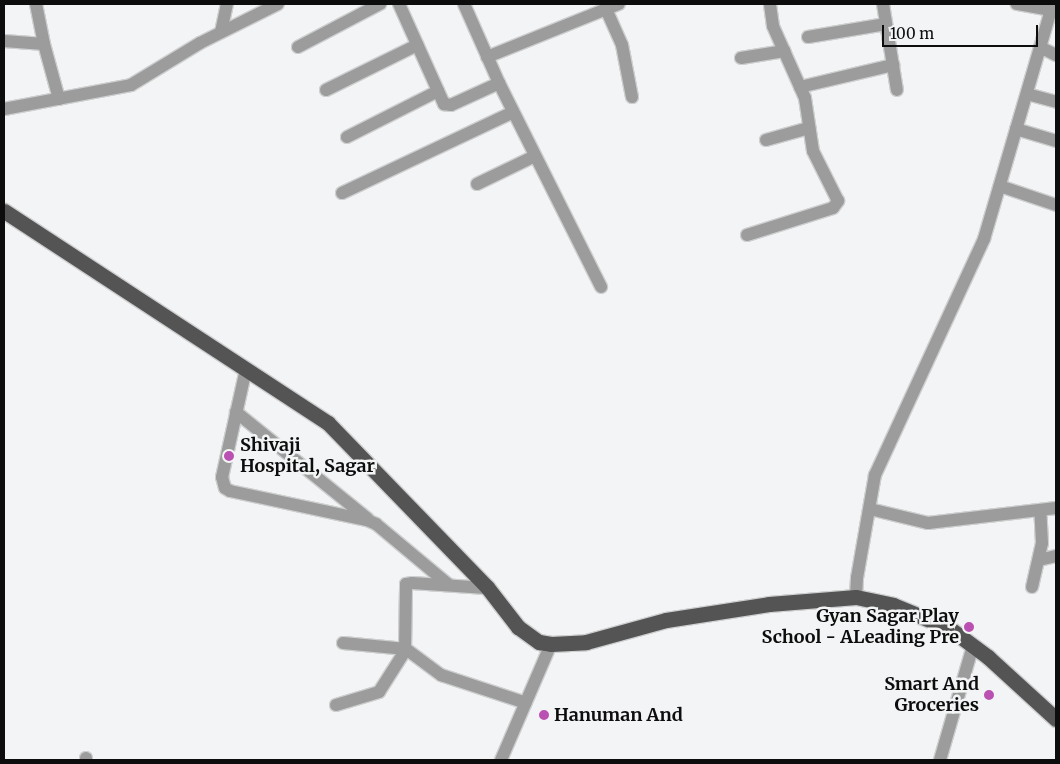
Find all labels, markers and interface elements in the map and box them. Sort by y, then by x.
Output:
scale bar [885,15,1041,47]
text: 100 m [890,24,934,43]
place label: Shivaji Hospital, Sagar [240,435,375,478]
marker: Shivaji Hospital, Sagar [222,449,236,463]
place label: Gyan Sagar Play School - ALeading Pre [761,606,959,649]
marker: Gyan Sagar Play School - ALeading Pre [963,621,975,633]
place label: Smart And Groceries [884,674,979,716]
marker: Smart And Groceries [983,689,995,701]
place label: Hanuman And [554,704,683,726]
marker: Hanuman And [538,709,550,721]

